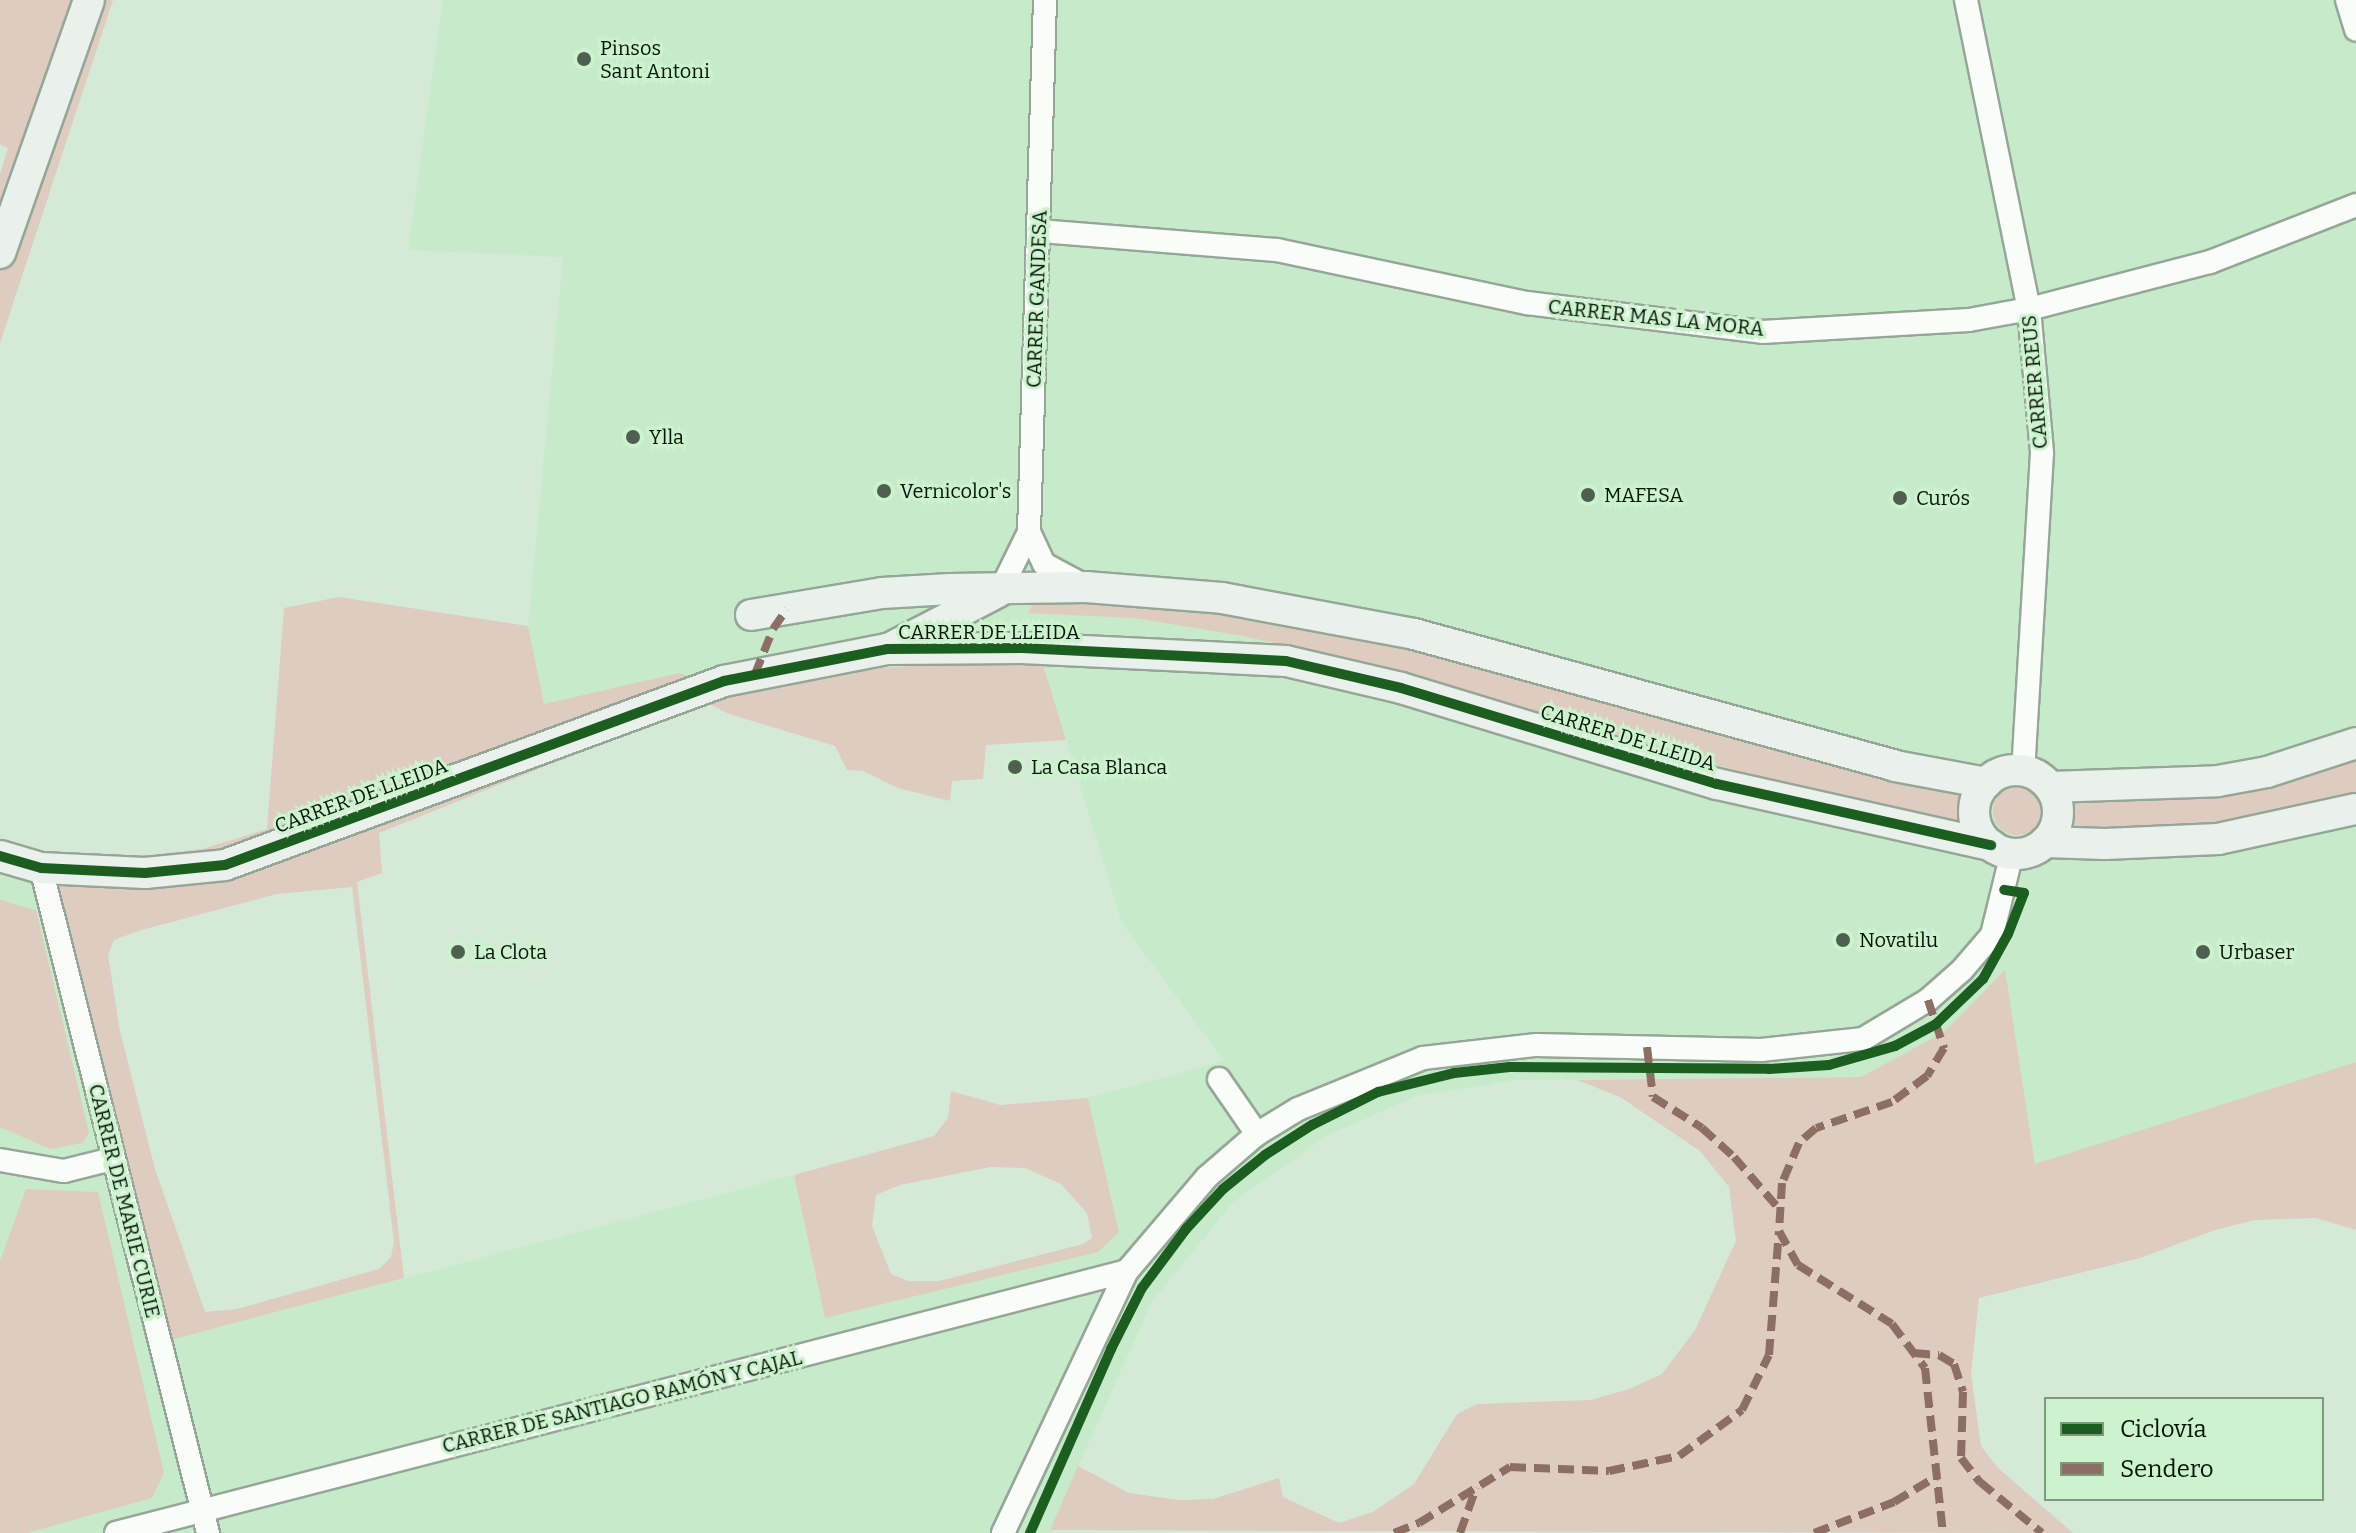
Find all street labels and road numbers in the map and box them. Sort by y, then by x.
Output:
street label: CARRER GANDESA [1022,210,1052,388]
street label: CARRER MAS LA MORA [1547,295,1765,341]
street label: CARRER REUS [2017,314,2053,450]
street label: CARRER DE LLEIDA [898,620,1080,644]
street label: CARRER DE LLEIDA [1537,700,1719,776]
street label: CARRER DE LLEIDA [271,754,451,838]
street label: CARRER DE MARIE CURIE [83,1082,165,1320]
street label: CARRER DE SANTIAGO RAMÓN Y CAJAL [440,1346,804,1458]

